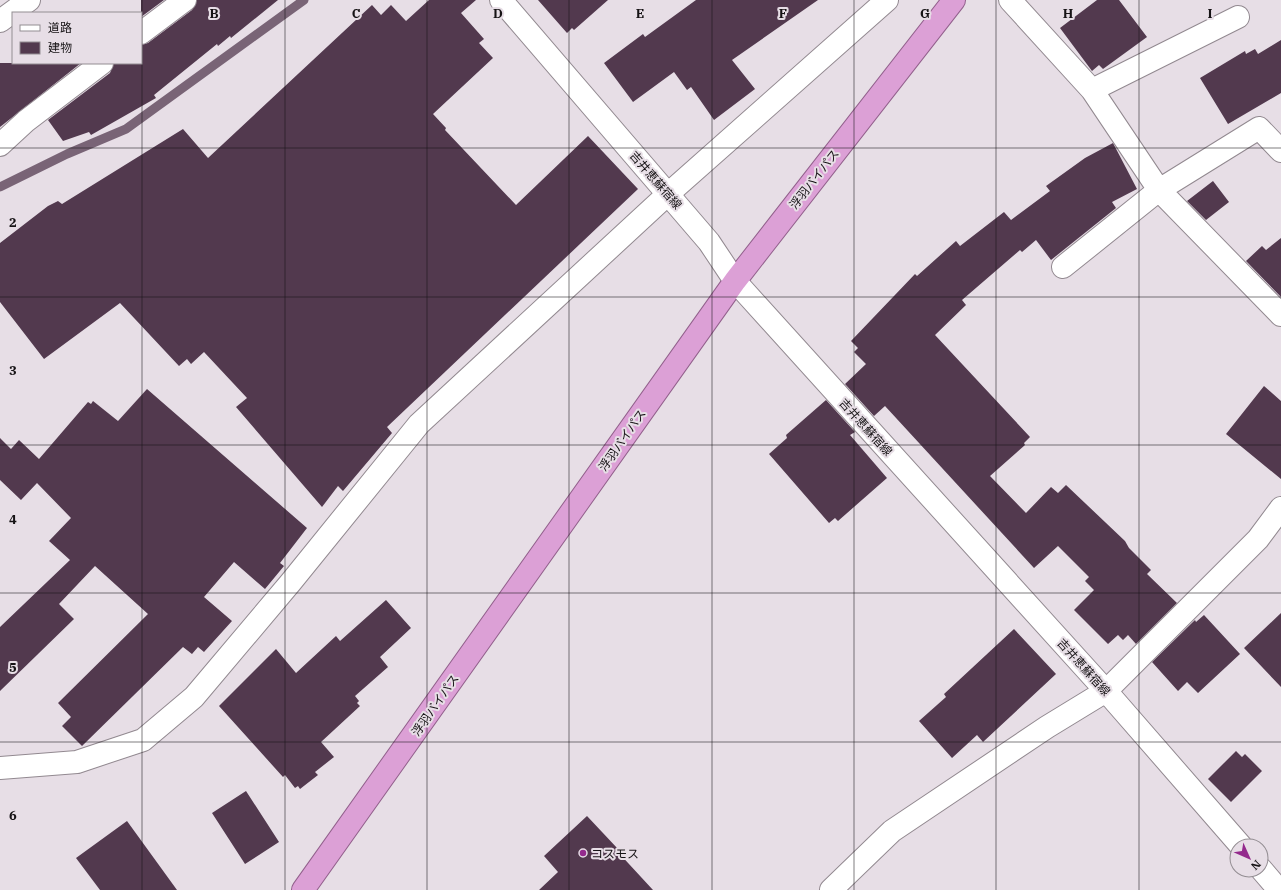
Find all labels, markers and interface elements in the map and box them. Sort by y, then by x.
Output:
text: B [209,5,219,22]
text: C [352,5,361,22]
text: D [493,5,503,22]
text: E [636,5,644,22]
text: F [779,5,787,22]
text: G [920,5,930,22]
text: H [1063,5,1074,22]
text: I [1208,5,1213,22]
legend [12,12,142,64]
text: 道路 [48,20,72,35]
text: 建物 [48,40,72,55]
street label: 浮羽バイパス [786,146,842,212]
street label: 吉井恵蘇宿線 [627,148,685,212]
text: 2 [9,214,17,231]
text: 3 [9,362,17,379]
street label: 吉井恵蘇宿線 [836,395,896,459]
street label: 浮羽バイパス [595,406,649,474]
text: 4 [9,511,17,528]
street label: 吉井恵蘇宿線 [1054,635,1114,699]
text: 5 [9,659,17,676]
street label: 浮羽バイパス [408,671,462,739]
text: 6 [9,807,17,824]
north arrow [1229,838,1269,878]
place label: コスモス [591,846,639,861]
marker: コスモス [578,848,588,858]
text: N [1248,857,1264,873]

